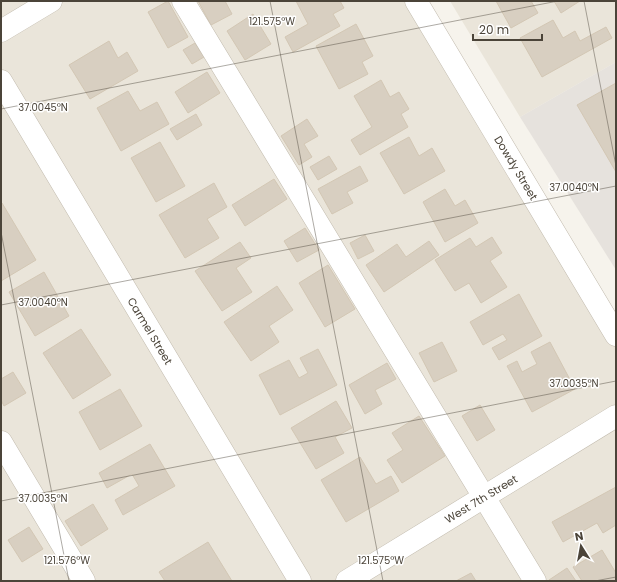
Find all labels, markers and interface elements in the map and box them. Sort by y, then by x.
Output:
text: 121.575°W [249,14,295,29]
scale bar [473,16,542,42]
text: 20 m [479,21,509,38]
text: 37.0045°N [18,100,68,115]
street label: Dowdy Street [490,133,542,203]
text: 37.0040°N [549,180,599,195]
street label: Carmel Street [124,294,176,368]
text: 37.0040°N [18,295,68,310]
text: 37.0035°N [549,376,599,391]
street label: West 7th Street [442,471,520,527]
text: 37.0035°N [18,491,68,506]
north arrow [561,526,601,566]
text: N [574,528,585,545]
text: 121.576°W [44,553,90,568]
text: 121.575°W [358,553,404,568]

